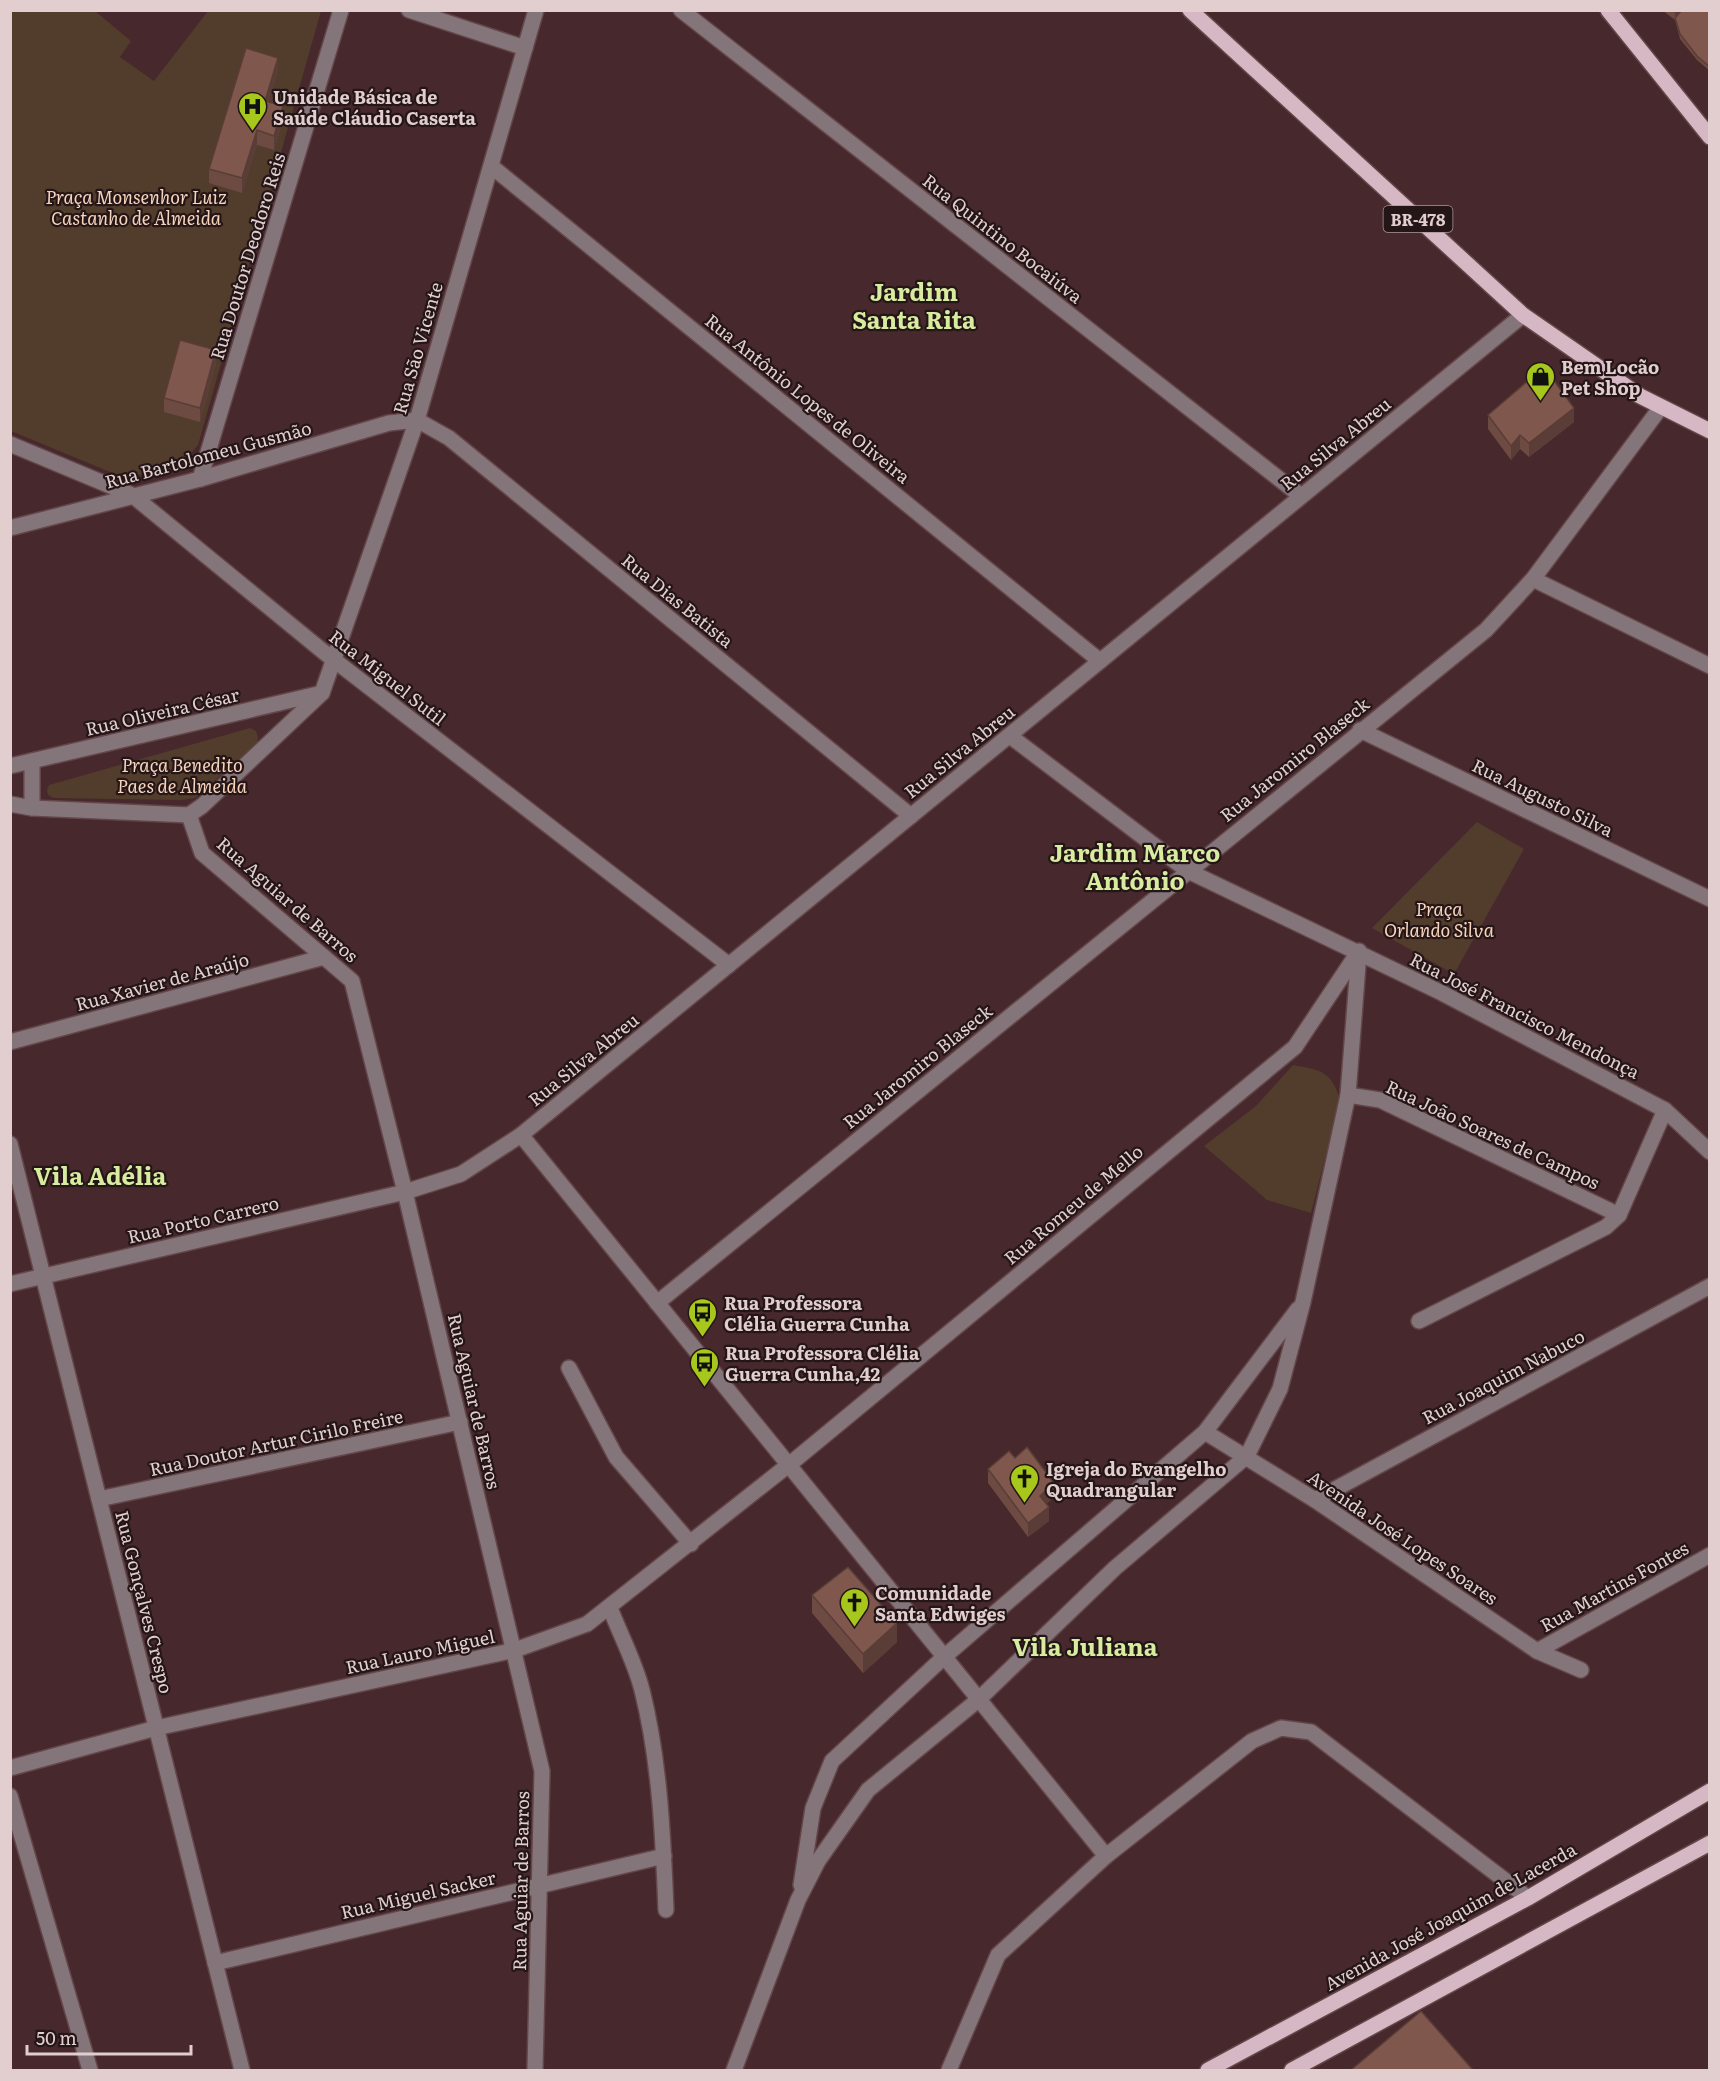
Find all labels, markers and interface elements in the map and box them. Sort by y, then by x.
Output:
place label: Unidade Básica de Saúde Cláudio Caserta [273,83,477,131]
hospital icon: Unidade Básica de Saúde Cláudio Caserta [236,90,268,132]
street label: Rua Doutor Deodoro Reis [203,149,291,363]
street label: Rua Quintino Bocaiúva [917,167,1089,309]
park label: Praça Monsenhor Luiz Castanho de Almeida [45,183,227,231]
road number: BR-478 [1384,206,1452,232]
district label: Jardim Santa Rita [852,273,976,336]
street label: Rua São Vicente [385,279,449,417]
street label: Rua Antônio Lopes de Oliveira [700,307,917,490]
place label: Bem Locão Pet Shop [1561,353,1659,401]
shop icon: Bem Locão Pet Shop [1524,360,1556,402]
street label: Rua Silva Abreu [1274,390,1396,496]
street label: Rua Bartolomeu Gusmão [102,413,314,495]
street label: Rua Dias Batista [616,546,740,654]
street label: Rua Miguel Sutil [324,623,452,731]
street label: Rua Oliveira César [82,680,242,742]
street label: Rua Jaromiro Blaseck [1214,690,1375,828]
street label: Rua Silva Abreu [898,698,1020,804]
park label: Praça Benedito Paes de Almeida [117,751,248,799]
street label: Rua Augusto Silva [1468,751,1618,843]
street label: Rua Aguiar de Barros [211,830,365,968]
district label: Jardim Marco Antônio [1050,834,1220,897]
park label: Praça Orlando Silva [1384,895,1495,943]
street label: Rua Xavier de Araújo [72,945,252,1017]
street label: Rua José Francisco Mendonça [1405,945,1645,1085]
street label: Rua Jaromiro Blaseck [837,997,998,1135]
street label: Rua Silva Abreu [522,1006,644,1112]
street label: Rua João Soares de Campos [1382,1073,1604,1195]
street label: Rua Romeu de Mello [998,1138,1148,1270]
district label: Vila Adélia [34,1157,166,1192]
street label: Rua Porto Carrero [125,1188,281,1250]
place label: Rua Professora Clélia Guerra Cunha [724,1289,910,1337]
bus stop icon: Rua Professora Clélia Guerra Cunha [687,1296,719,1338]
street label: Rua Aguiar de Barros [442,1310,508,1492]
street label: Rua Joaquim Nabuco [1417,1322,1589,1430]
place label: Rua Professora Clélia Guerra Cunha,42 [725,1339,920,1387]
bus stop icon: Rua Professora Clélia Guerra Cunha,42 [688,1346,720,1388]
street label: Rua Doutor Artur Cirilo Freire [147,1402,405,1482]
place label: Igreja do Evangelho Quadrangular [1046,1455,1226,1503]
church icon: Igreja do Evangelho Quadrangular [1009,1462,1041,1504]
street label: Avenida José Lopes Soares [1303,1463,1503,1611]
street label: Rua Gonçalves Crespo [109,1508,181,1696]
street label: Rua Martins Fontes [1535,1534,1693,1638]
place label: Comunidade Santa Edwiges [875,1579,1006,1627]
church icon: Comunidade Santa Edwiges [838,1586,870,1628]
street label: Rua Lauro Miguel [343,1622,497,1680]
district label: Vila Juliana [1012,1628,1158,1663]
street label: Rua Aguiar de Barros [505,1791,535,1971]
street label: Avenida José Joaquim de Lacerda [1319,1835,1581,1997]
street label: Rua Miguel Sacker [338,1863,499,1925]
scale bar [27,2018,190,2056]
text: 50 m [36,2024,77,2051]

